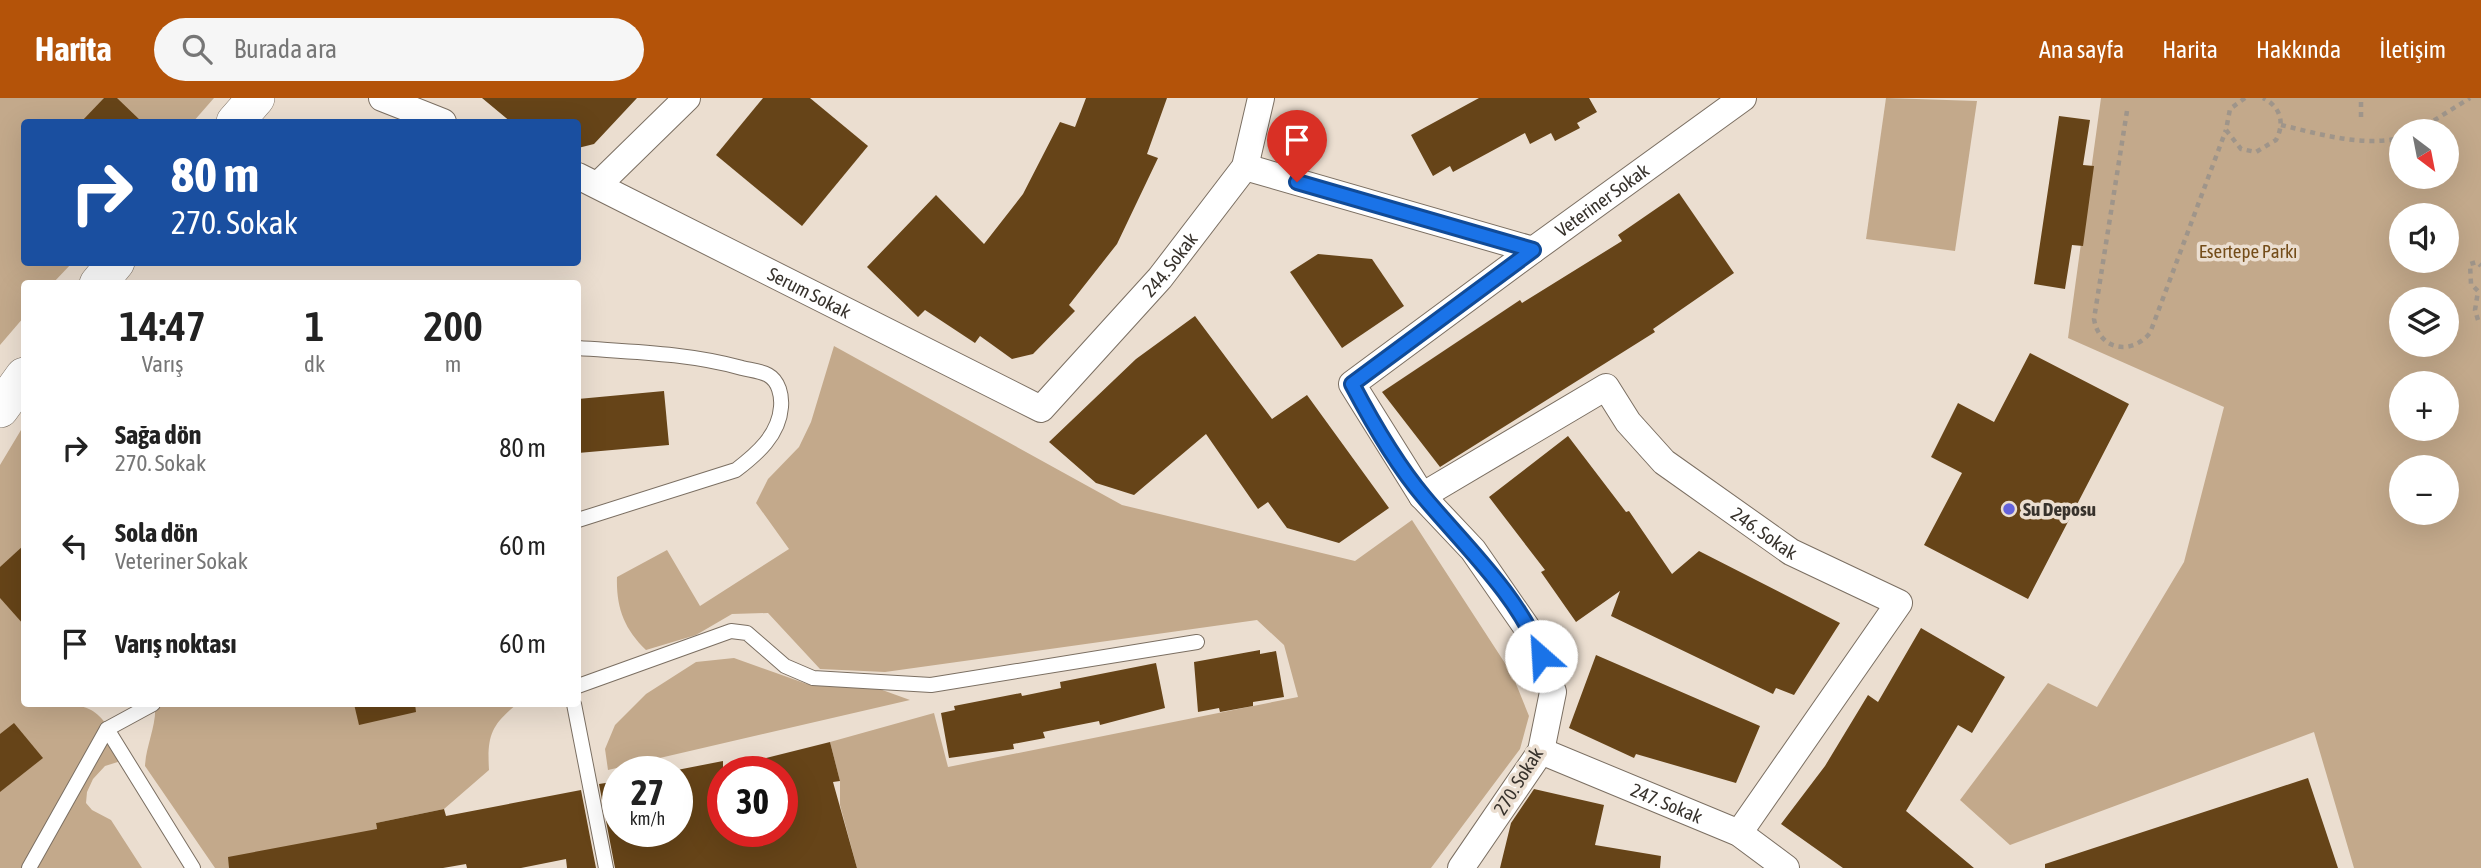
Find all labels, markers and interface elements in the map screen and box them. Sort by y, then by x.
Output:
search box [154,18,644,81]
text: Harita [35,30,112,68]
icon: search [178,30,216,68]
text: Burada ara [234,34,337,64]
text: Ana sayfa [2039,36,2124,63]
text: Harita [2162,36,2218,63]
text: Hakkında [2256,36,2341,63]
text: İletişim [2379,36,2446,63]
pin [1267,110,1327,182]
north arrow [2389,119,2459,189]
map controls [2389,119,2459,525]
icon: arrive [1278,121,1316,159]
text: 80 m [171,146,259,202]
icon: right [56,147,147,238]
street label: Veteriner Sokak [1551,159,1654,241]
button: sound [2389,203,2459,273]
text: 270. Sokak [171,204,298,241]
street label: 244. Sokak [1138,228,1202,301]
park label: Esertepe Parkı [2199,240,2297,262]
street label: Serum Sokak [764,262,855,323]
button: layers [2389,287,2459,357]
text: 14:47 [119,302,206,350]
text: 1 [305,302,324,350]
text: 200 [423,302,483,350]
text: Varış [142,351,183,377]
text: dk [304,351,325,377]
text: m [445,351,461,377]
button: + [2389,371,2459,441]
text: Sağa dön [115,420,201,450]
icon: right [56,429,94,467]
text: 80 m [499,433,546,463]
text: 270. Sokak [115,450,206,476]
button: − [2389,455,2459,525]
place label: Su Deposu [2023,498,2096,520]
marker: Su Deposu [2001,501,2017,517]
street label: 246. Sokak [1727,502,1801,564]
text: Sola dön [115,518,198,548]
icon: left [56,527,94,565]
text: 60 m [499,531,546,561]
text: Veteriner Sokak [115,548,248,574]
position arrow [1504,619,1578,693]
icon: arrive [56,625,94,663]
text: Varış noktası [115,629,236,659]
text: 60 m [499,629,546,659]
street label: 270. Sokak [1489,743,1548,819]
speed limit sign: 30 [707,756,798,847]
text: 27 [631,772,664,812]
street label: 247. Sokak [1628,778,1706,828]
text: km/h [630,808,665,829]

